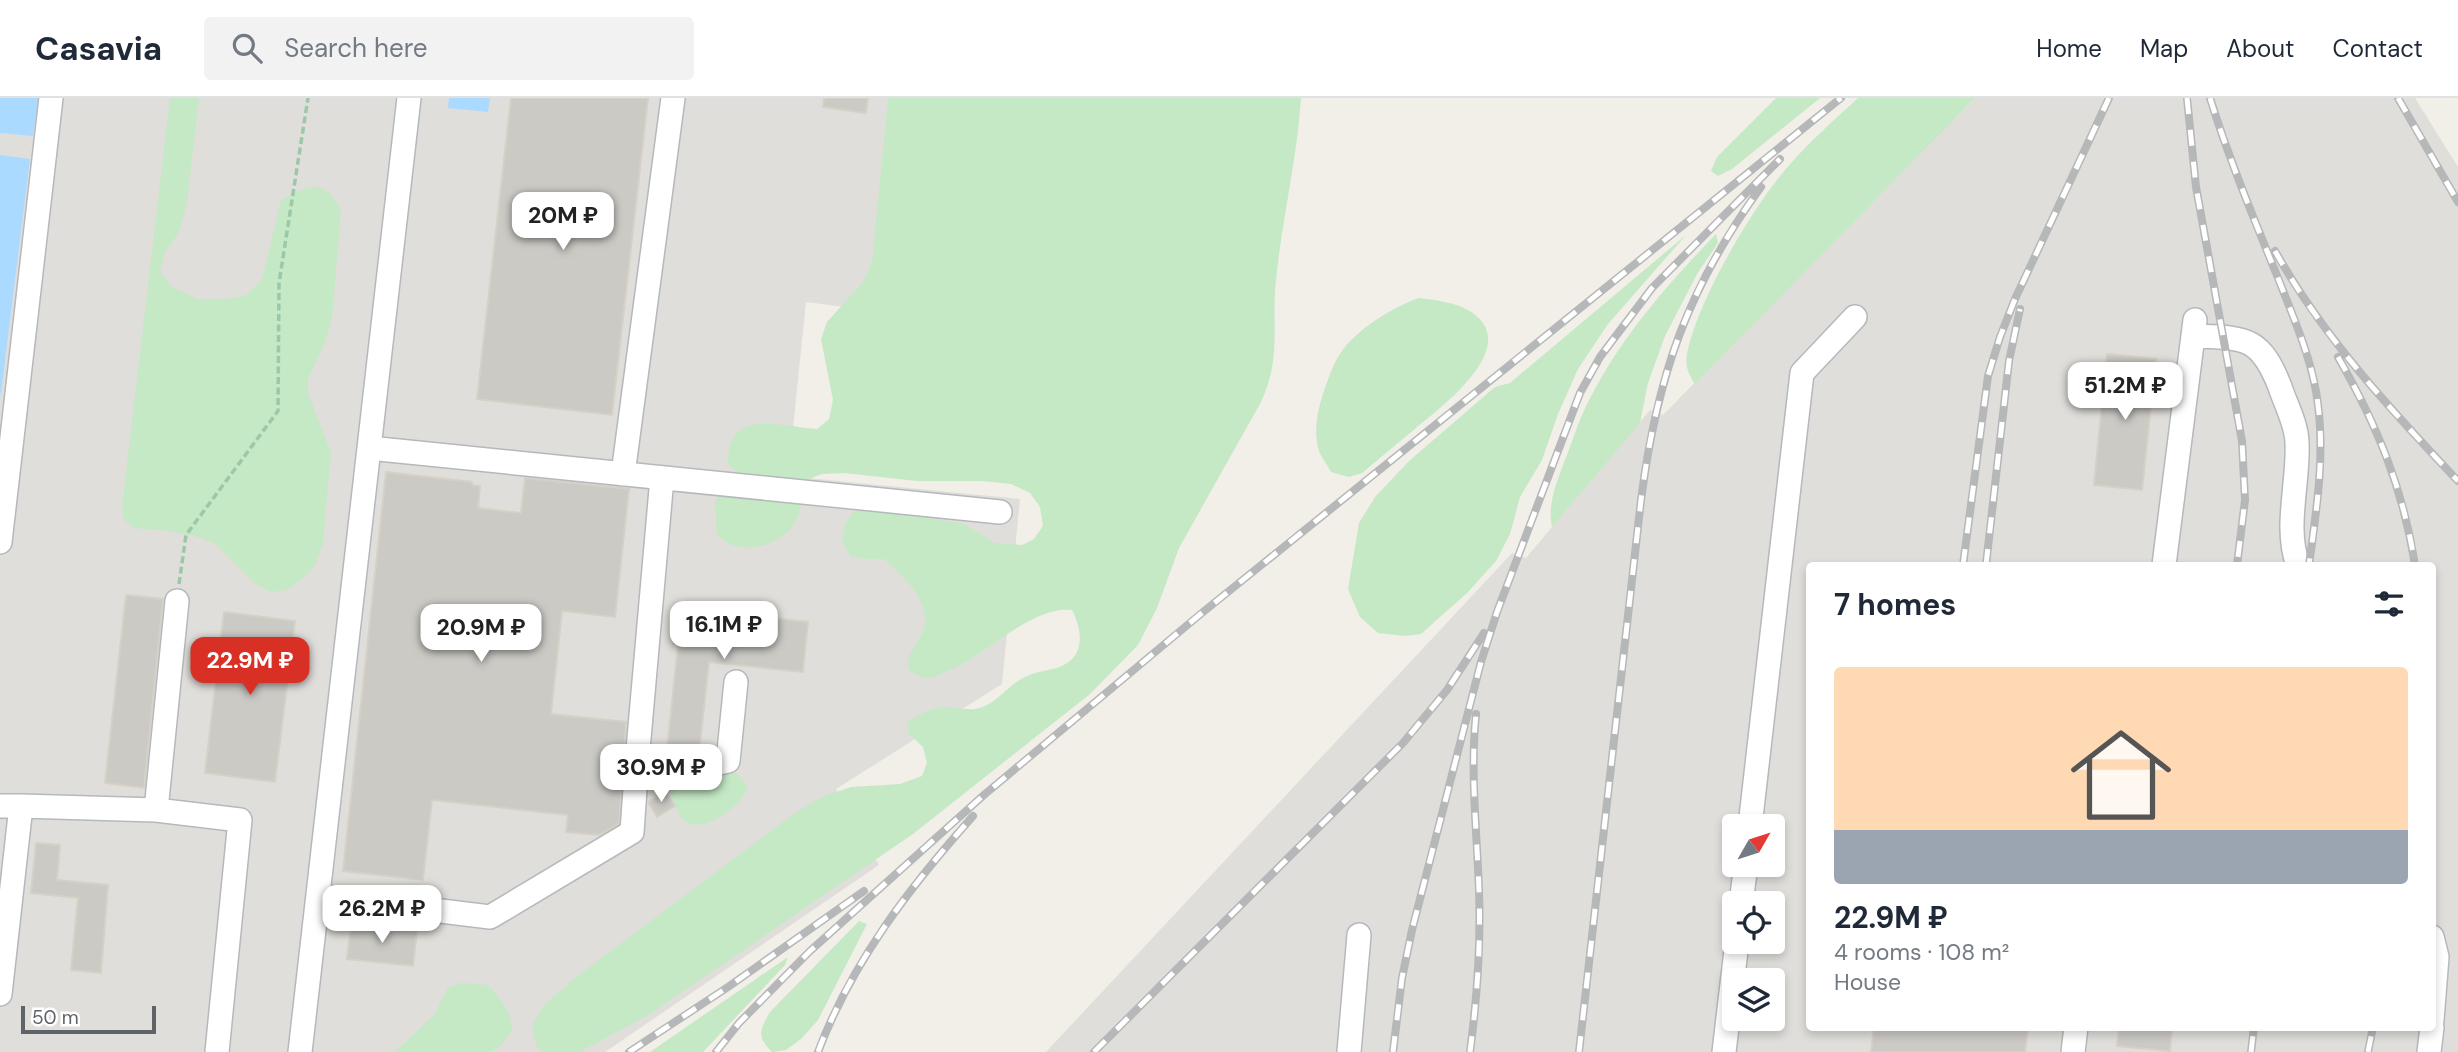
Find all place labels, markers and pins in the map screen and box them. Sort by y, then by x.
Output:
pin: 20M ₽ [514,192,612,252]
pin: 51.2M ₽ [2060,362,2190,422]
pin: 16.1M ₽ [659,602,789,661]
pin: 20.9M ₽ [416,604,546,664]
pin: 22.9M ₽ [185,638,315,697]
pin: 30.9M ₽ [596,744,726,804]
pin: 26.2M ₽ [317,886,447,945]

